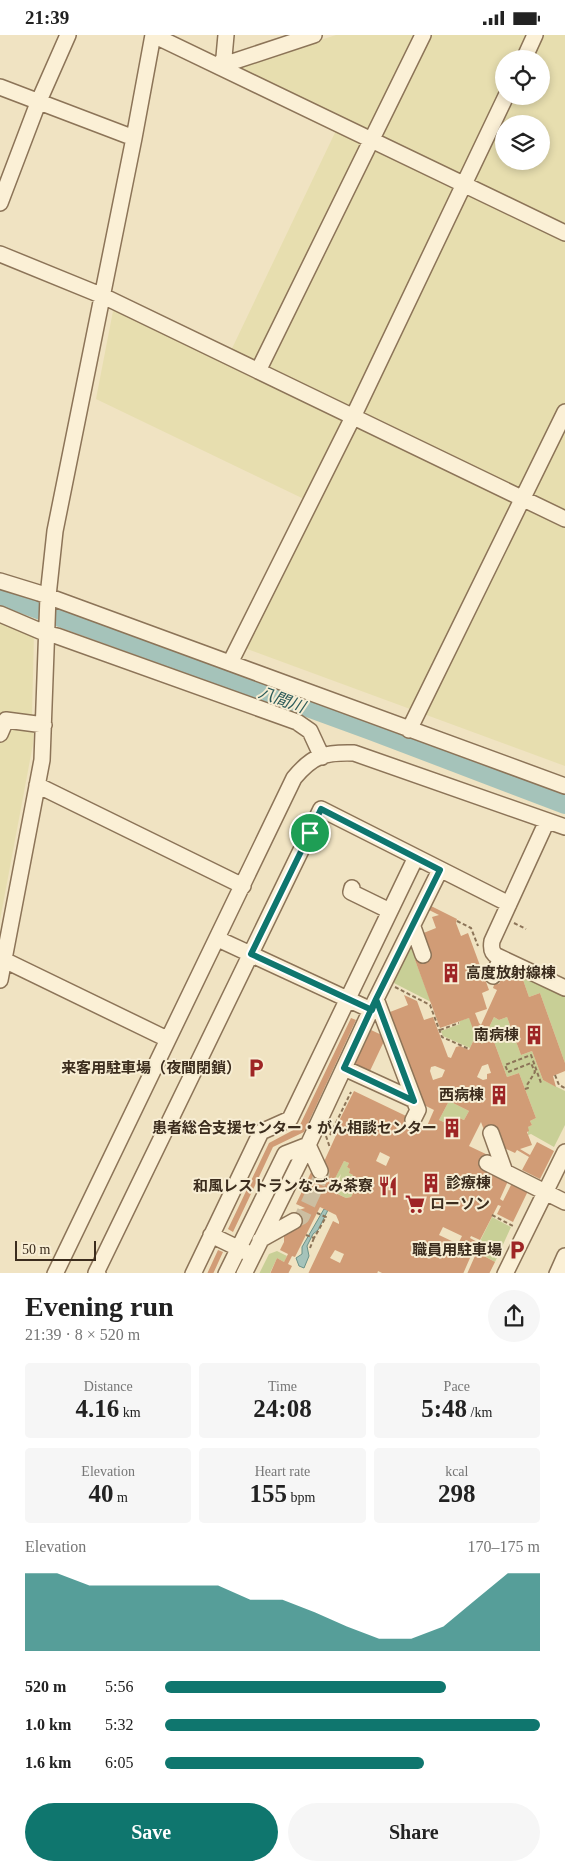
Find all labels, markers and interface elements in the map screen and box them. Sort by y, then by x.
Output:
text: 21:39 [25,7,69,28]
map controls [495,50,550,170]
button: locate [495,50,550,105]
button: layers [495,115,550,170]
water label: 八間川 [256,683,309,716]
pin [289,812,331,854]
icon: arrive [296,819,324,847]
building icon: 高度放射線棟 [440,962,462,984]
place label: 高度放射線棟 [466,964,556,981]
building icon: 南病棟 [523,1024,545,1046]
place label: 南病棟 [474,1026,519,1043]
parking icon: 来客用駐車場（夜間閉鎖） [245,1057,267,1079]
place label: 来客用駐車場（夜間閉鎖） [61,1060,241,1076]
building icon: 西病棟 [488,1084,510,1106]
place label: 西病棟 [439,1086,484,1103]
building icon: 患者総合支援センター・がん相談センター [441,1117,463,1139]
place label: 患者総合支援センター・がん相談センター [152,1119,437,1136]
building icon: 診療棟 [420,1172,442,1194]
place label: 診療棟 [446,1174,491,1191]
restaurant icon: 和風レストランなごみ茶寮 [377,1175,399,1197]
place label: 和風レストランなごみ茶寮 [193,1177,373,1194]
supermarket icon: ローソン [404,1193,426,1215]
place label: ローソン [430,1196,490,1212]
scale bar [15,1239,96,1262]
parking icon: 職員用駐車場 [506,1239,528,1261]
place label: 職員用駐車場 [412,1241,502,1258]
text: 50 m [22,1242,50,1257]
button: share [488,1290,540,1342]
text: Evening run [25,1291,174,1322]
text: 21:39 · 8 × 520 m [25,1326,140,1343]
text: Distance [84,1379,133,1394]
text: Time [268,1379,297,1394]
text: Pace [444,1379,470,1394]
text: 4.16 [76,1395,119,1422]
text: 24:08 [253,1395,312,1422]
text: 5:48 [421,1395,467,1422]
text: km [119,1405,141,1420]
text: /km [467,1405,492,1420]
text: Elevation [81,1464,135,1479]
text: Heart rate [255,1464,310,1479]
text: kcal [445,1464,468,1479]
text: 40 [88,1480,113,1507]
text: 155 [250,1480,287,1507]
text: 298 [438,1480,476,1507]
text: m [113,1490,128,1505]
text: bpm [287,1490,315,1505]
text: Elevation [25,1538,86,1555]
text: 170–175 m [468,1538,540,1555]
text: 520 m [25,1678,66,1695]
text: 5:56 [105,1678,133,1695]
text: 1.0 km [25,1716,71,1733]
text: 5:32 [105,1716,133,1733]
text: 1.6 km [25,1754,71,1771]
text: 6:05 [105,1754,133,1771]
button: Save [25,1803,278,1861]
button: Share [288,1803,540,1861]

